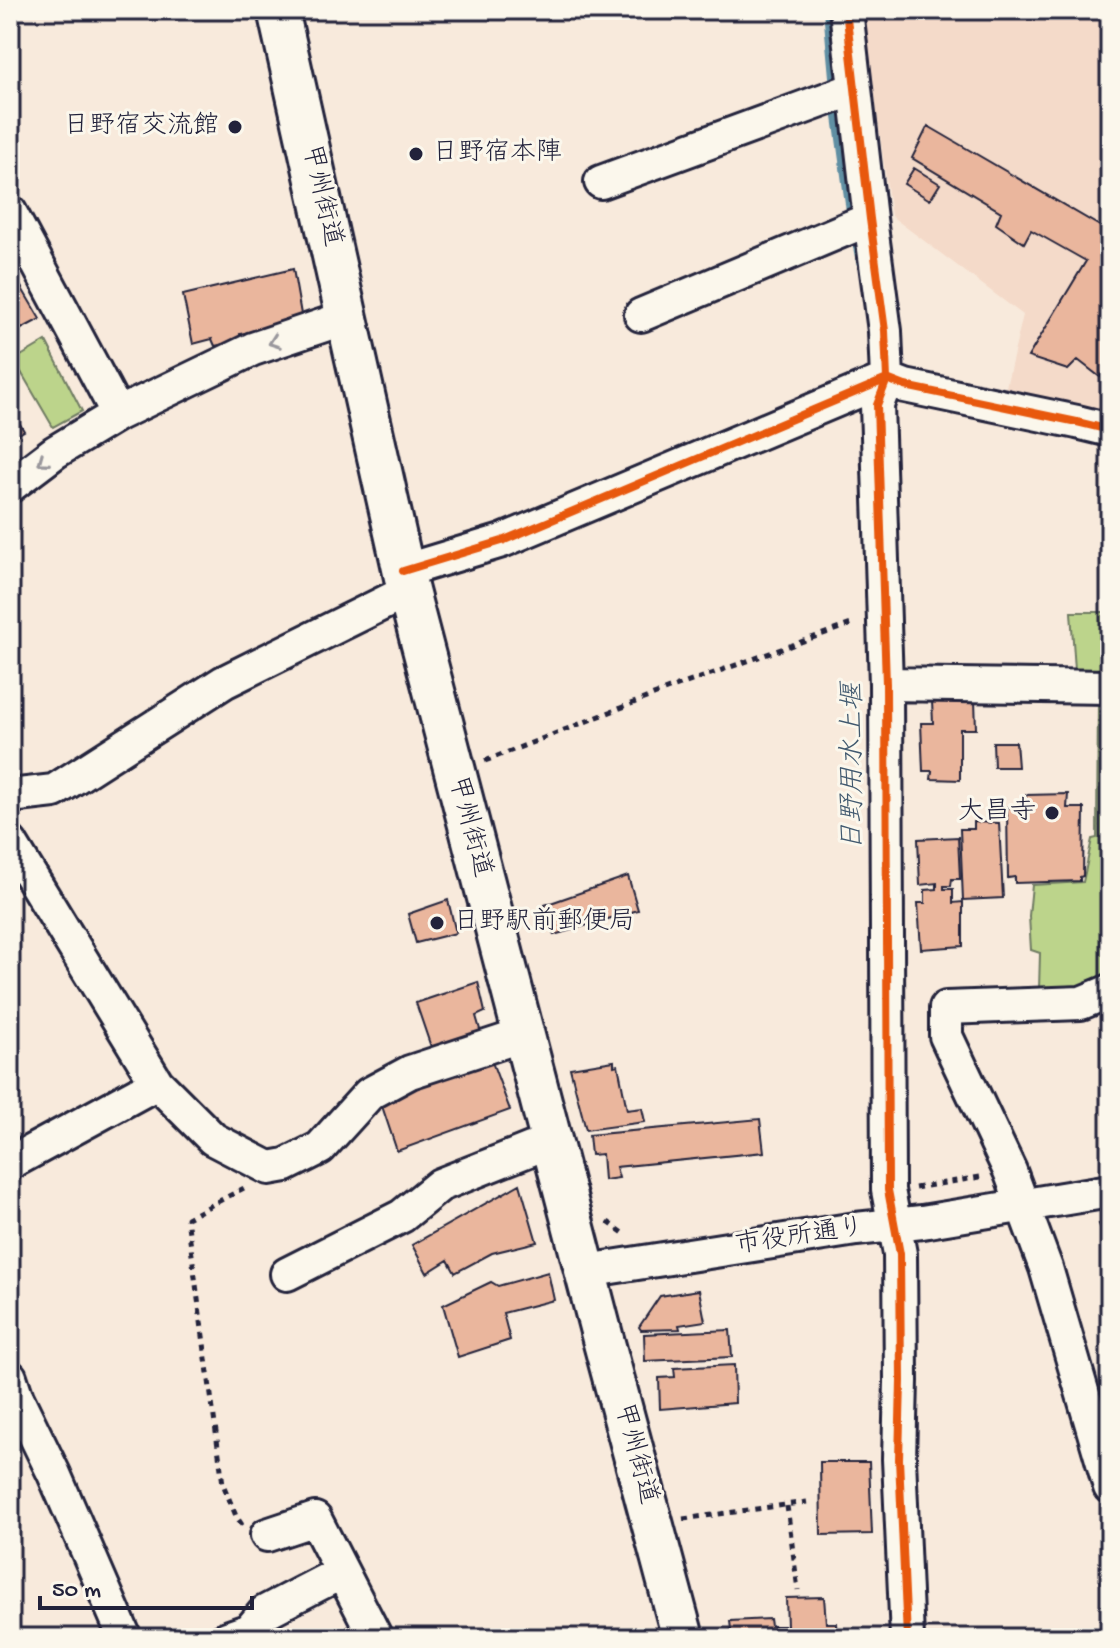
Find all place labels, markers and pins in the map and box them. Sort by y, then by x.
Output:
place label: 日野宿交流館 [63,111,219,143]
marker: 日野宿交流館 [226,118,244,136]
place label: 日野宿本陣 [432,138,562,170]
marker: 日野宿本陣 [407,145,425,163]
place label: 大昌寺 [958,796,1036,829]
marker: 大昌寺 [1043,804,1061,822]
place label: 日野駅前郵便局 [453,906,635,939]
marker: 日野駅前郵便局 [428,914,446,932]

